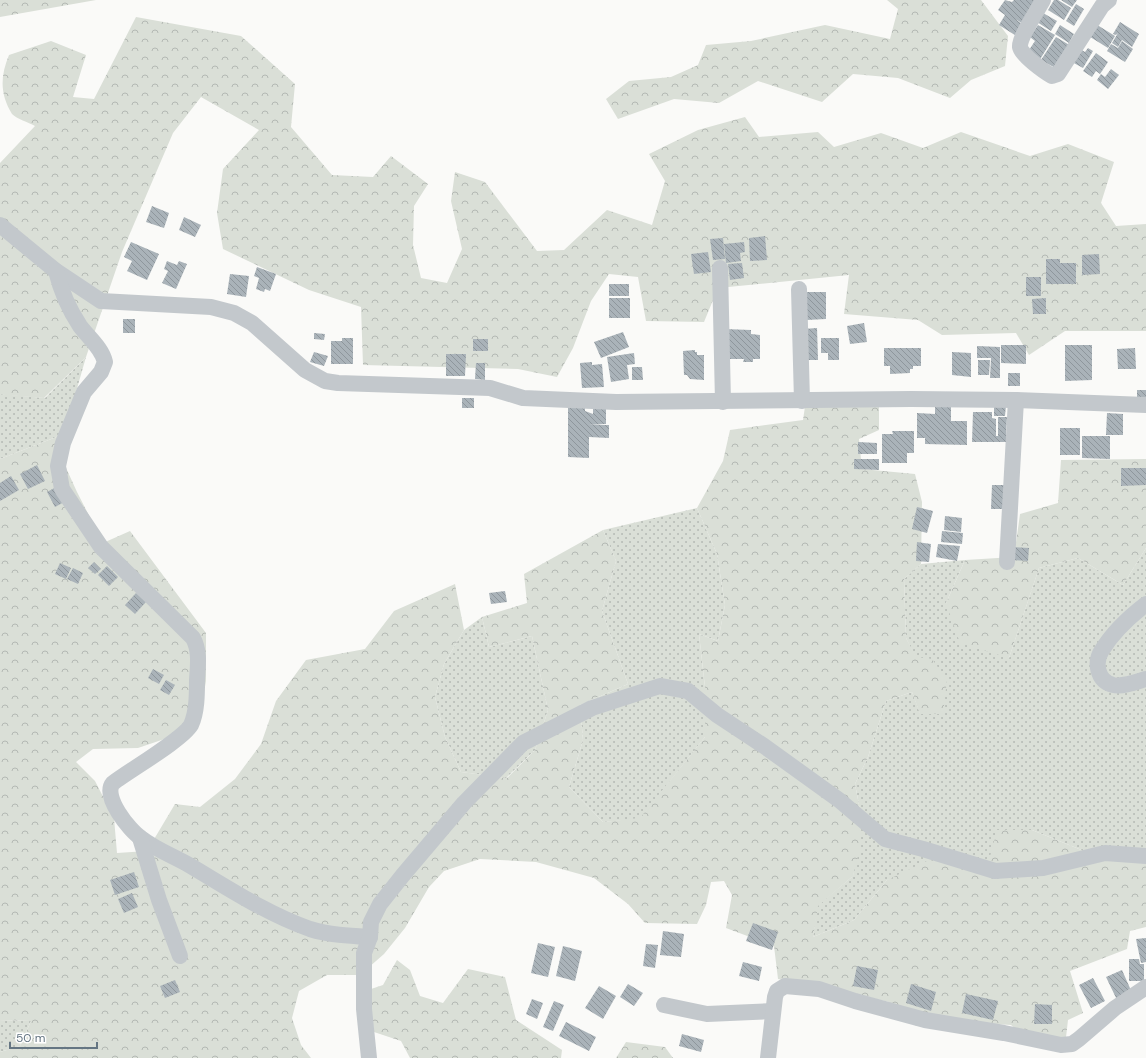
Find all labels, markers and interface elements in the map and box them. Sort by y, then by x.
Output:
scale bar [10,1024,97,1050]
text: 50 m [16,1030,45,1046]

